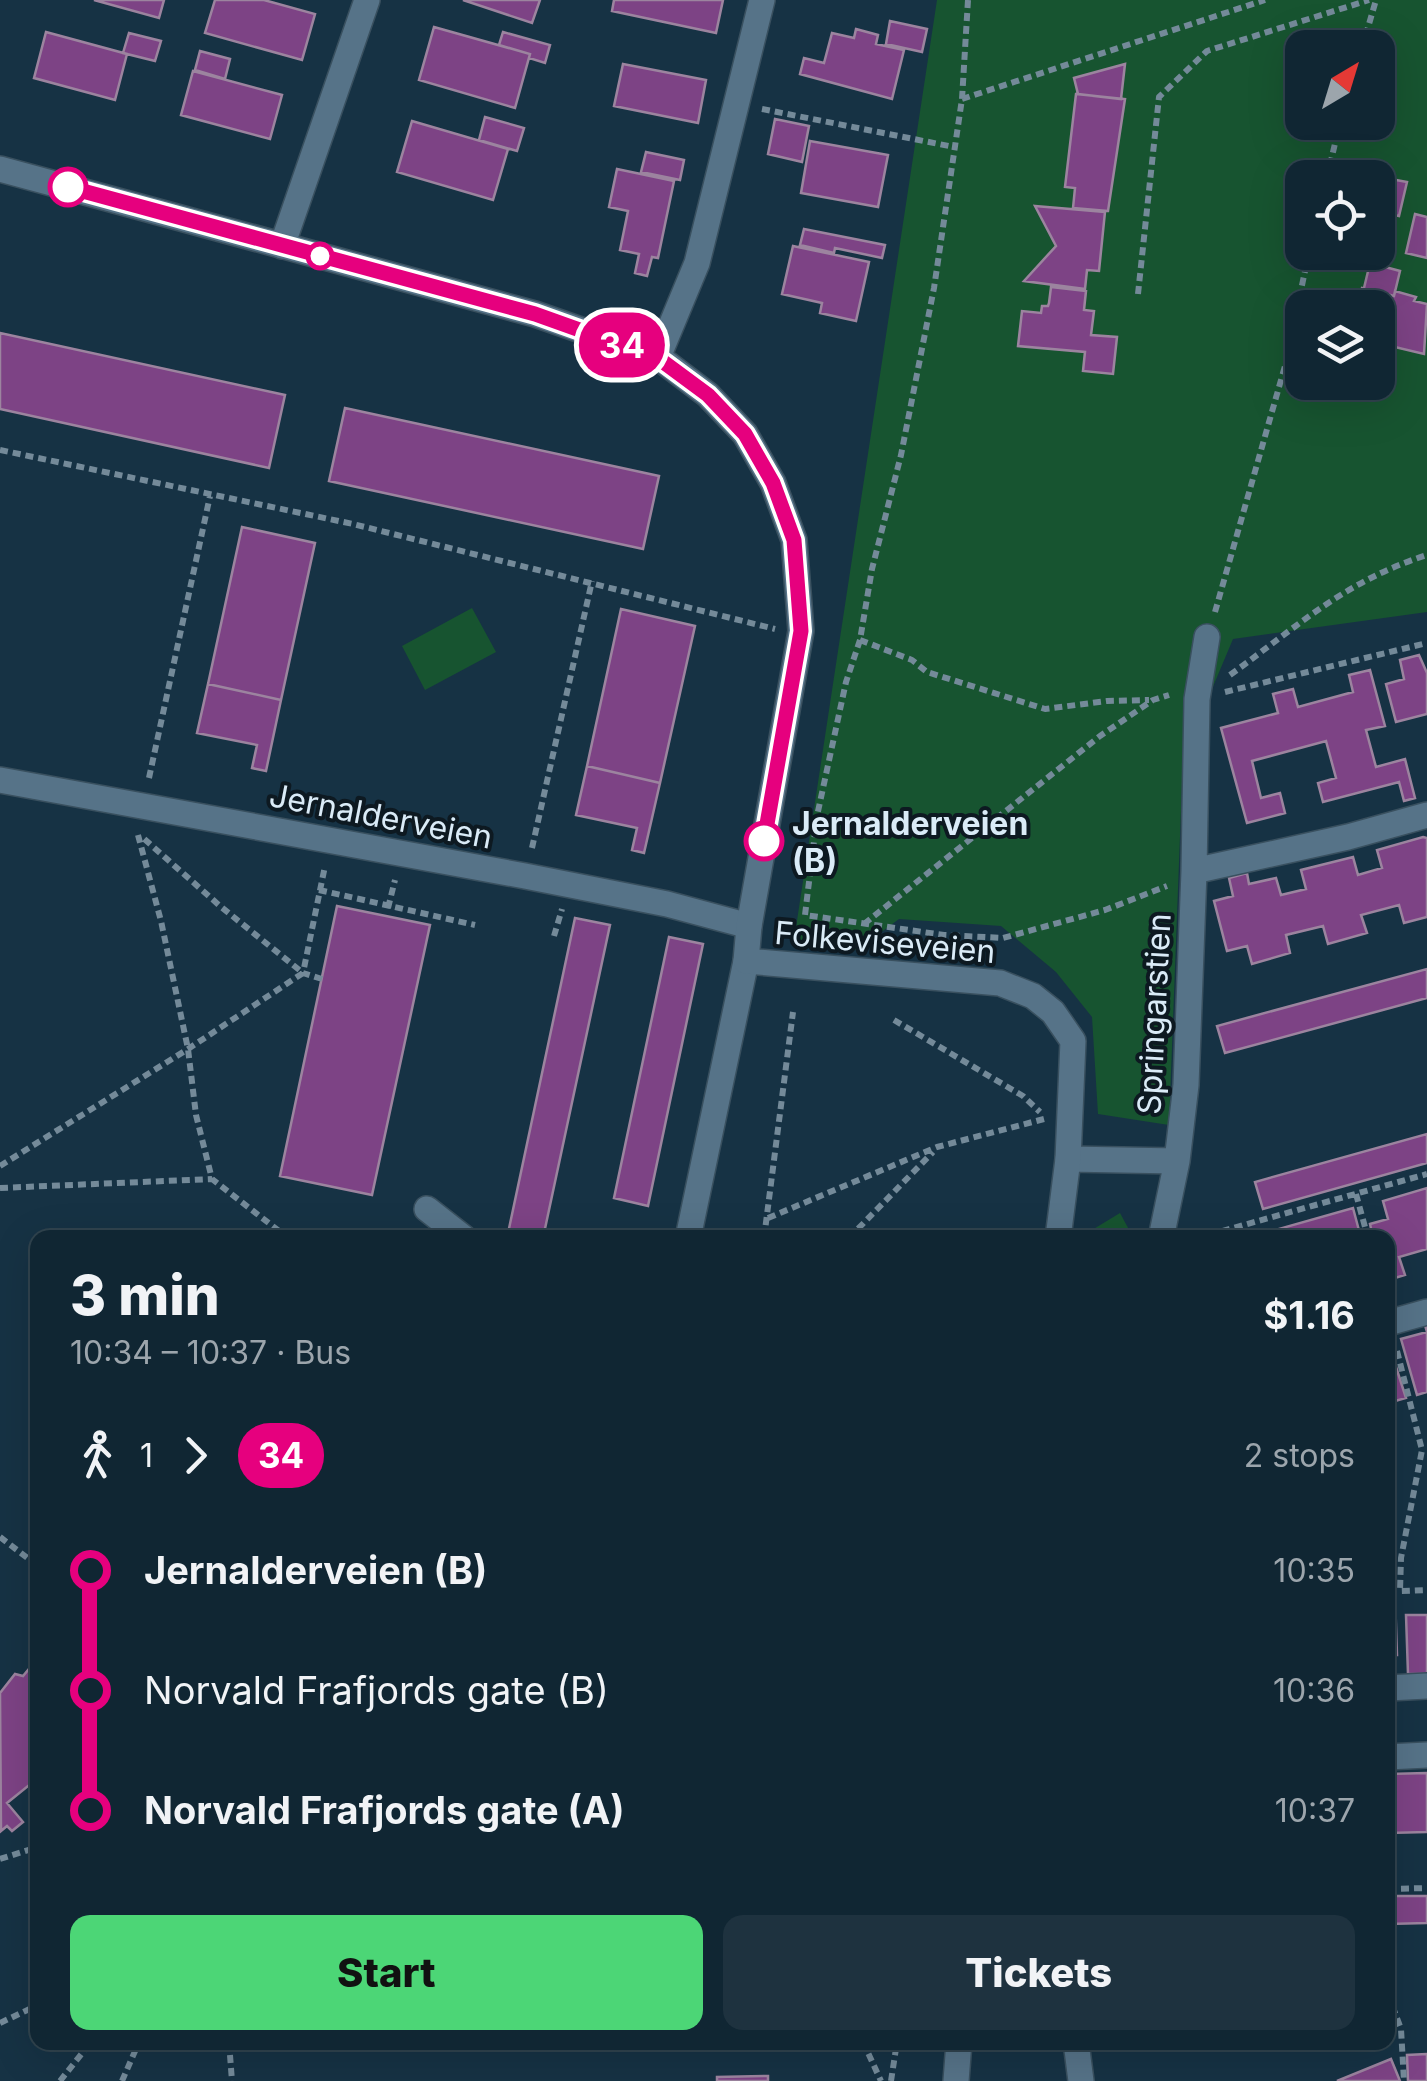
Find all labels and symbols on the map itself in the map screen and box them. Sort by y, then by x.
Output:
north arrow [1285,30,1395,140]
unlabelled marker [49,168,87,206]
unlabelled marker [307,243,333,269]
line badge: 34 [577,312,667,378]
street label: Jernalderveien [266,775,496,857]
place label: Jernalderveien (B) [792,804,1028,880]
marker: Jernalderveien (B) [745,822,783,860]
street label: Springarstien [1129,912,1179,1116]
street label: Folkeviseveien [773,913,997,971]

